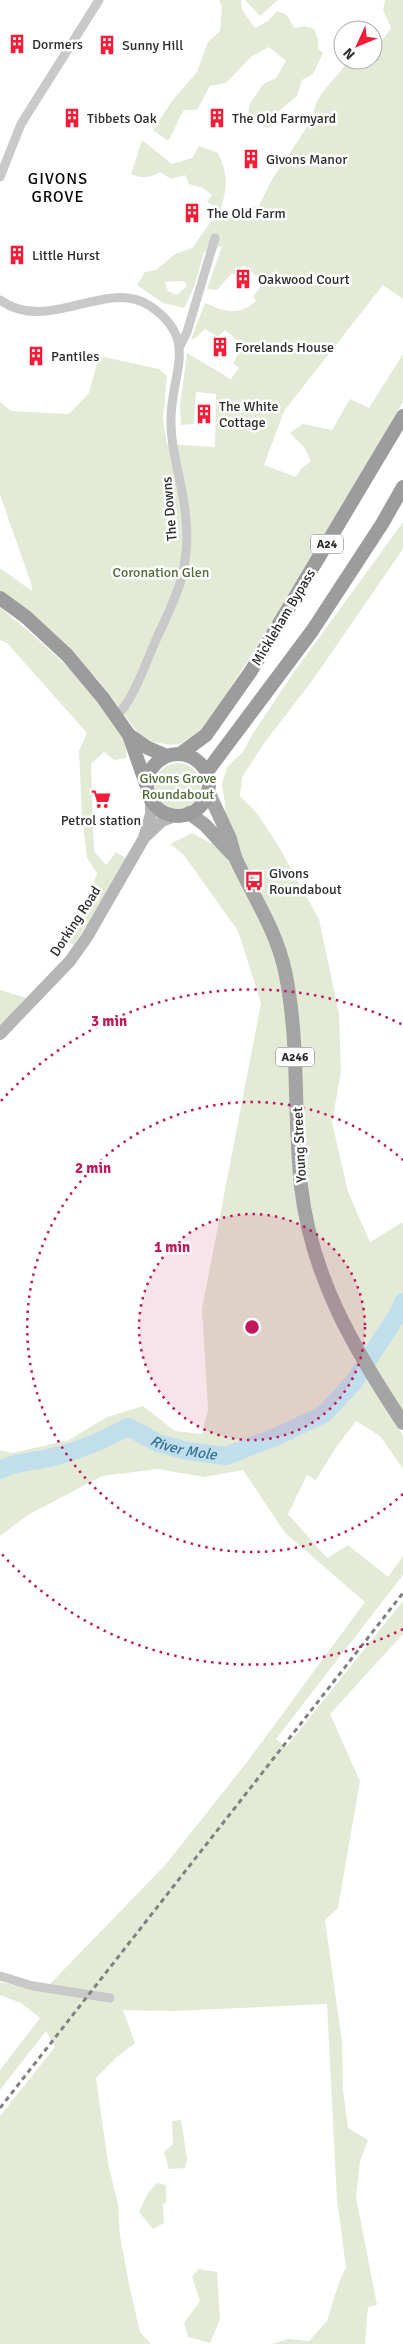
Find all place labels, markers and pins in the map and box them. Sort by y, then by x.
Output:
building icon: Dormers [6,33,28,55]
building icon: Sunny Hill [96,34,118,56]
place label: Dormers [32,36,83,53]
place label: Sunny Hill [122,37,183,54]
building icon: Tibbets Oak [61,107,83,129]
building icon: The Old Farmyard [206,107,228,129]
place label: Tibbets Oak [87,110,157,127]
place label: The Old Farmyard [232,110,336,127]
building icon: Givons Manor [240,148,262,170]
place label: Givons Manor [266,151,348,168]
building icon: The Old Farm [181,202,203,224]
place label: The Old Farm [207,205,286,222]
building icon: Little Hurst [6,244,28,266]
place label: Little Hurst [32,247,100,264]
building icon: Oakwood Court [232,268,254,290]
place label: Oakwood Court [258,271,350,288]
building icon: Forelands House [209,336,231,358]
place label: Forelands House [235,339,334,356]
building icon: Pantiles [25,345,47,367]
place label: Pantiles [51,348,99,365]
place label: The White Cottage [219,398,279,431]
building icon: The White Cottage [193,403,215,425]
supermarket icon: Petrol station [90,788,112,810]
place label: Petrol station [61,812,141,829]
place label: Givons Roundabout [269,865,342,898]
bus stop icon: Givons Roundabout [243,870,265,892]
centre of rings [243,1318,261,1336]

